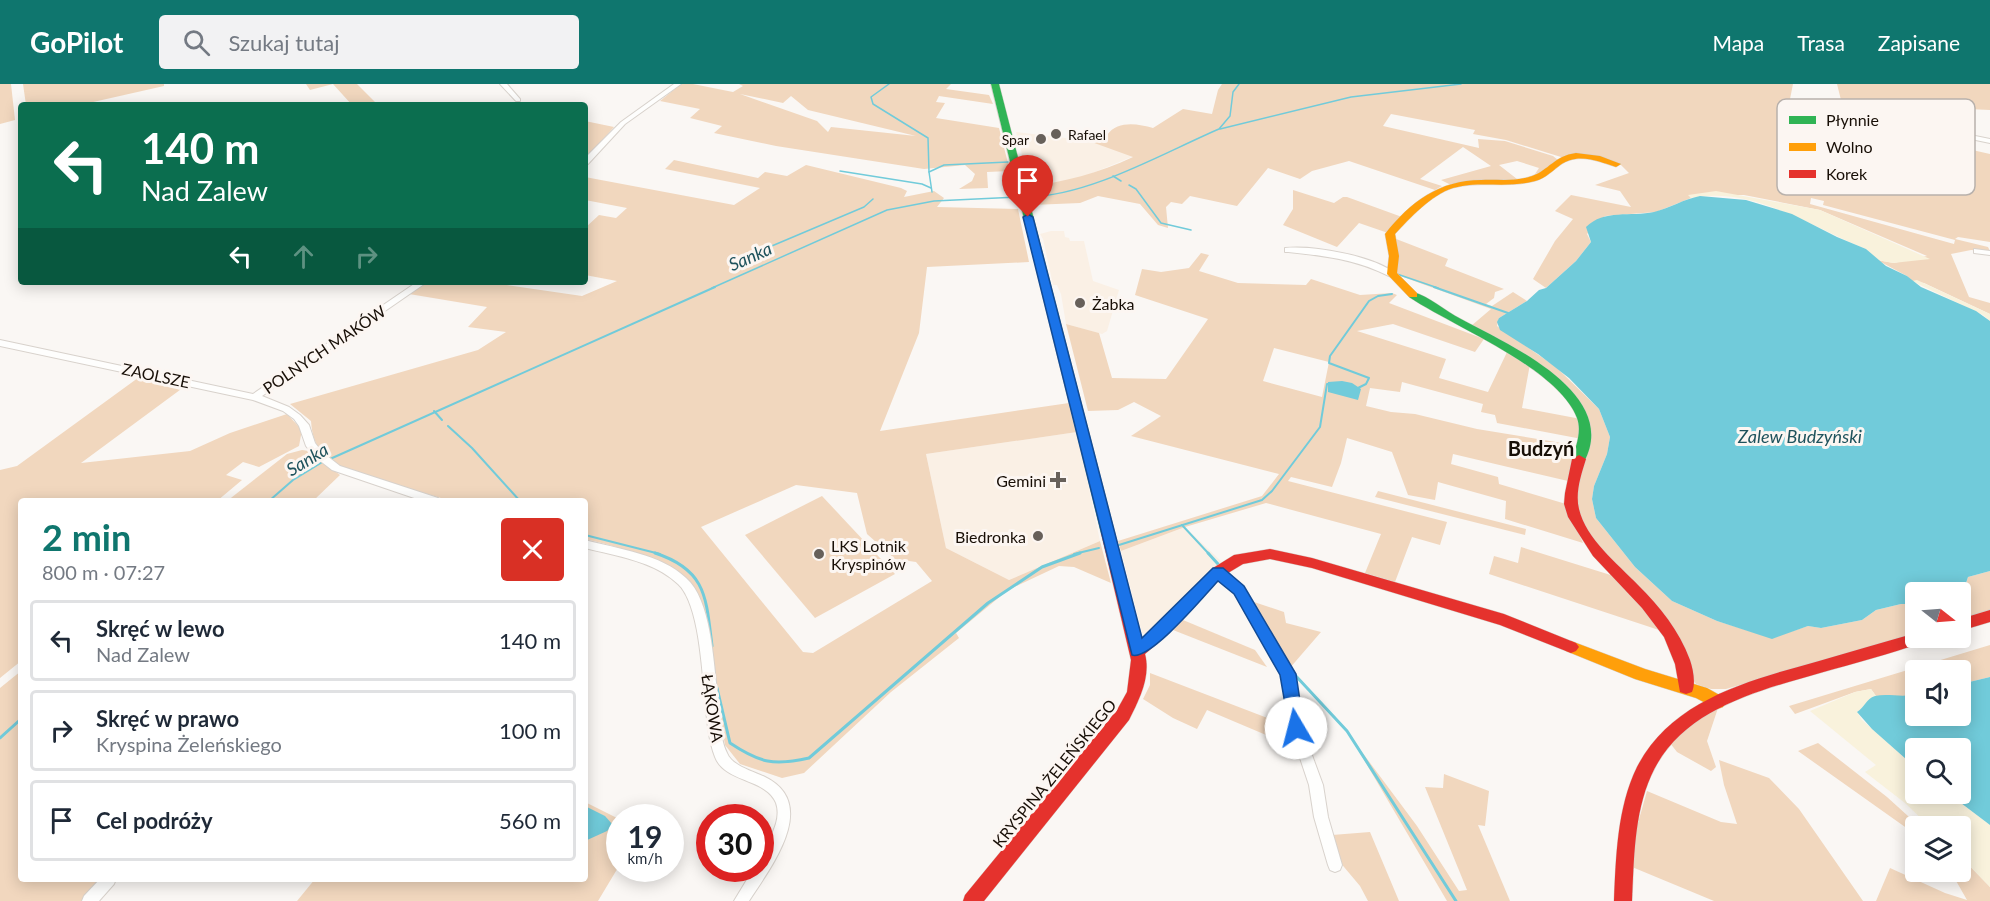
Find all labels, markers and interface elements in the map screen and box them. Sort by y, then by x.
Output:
search box [159,15,579,69]
text: GoPilot [30,25,123,59]
icon: search [180,26,213,59]
text: Szukaj tutaj [228,29,339,56]
text: Mapa [1712,30,1764,55]
text: Trasa [1797,30,1845,55]
text: Zapisane [1878,30,1960,55]
legend [1777,99,1975,195]
text: Płynnie [1826,110,1879,129]
text: 140 m [141,123,259,173]
icon: left [42,126,120,204]
place label: Rafael [1068,126,1106,143]
marker: Rafael [1049,127,1063,141]
place label: Spar [1002,131,1029,148]
marker: Spar [1034,132,1048,146]
text: Wolno [1826,137,1873,156]
pin [1002,155,1053,217]
icon: arrive [1011,164,1044,197]
text: Korek [1826,164,1868,183]
text: Nad Zalew [141,174,268,207]
water label: Sanka [725,237,775,275]
icon: left [224,240,257,273]
icon: ahead [287,240,320,273]
icon: right [350,240,383,273]
place label: Żabka [1092,294,1135,313]
marker: Żabka [1073,296,1087,310]
street label: POLNYCH MAKÓW [259,301,389,397]
street label: ZAOLSZE [120,359,192,391]
water label: Zalew Budzyński [1737,425,1862,447]
district label: Budzyń [1508,436,1574,460]
water label: Sanka [282,438,332,480]
place label: Gemini [996,471,1046,490]
marker: Gemini [1051,473,1065,487]
text: 2 min [42,515,131,559]
button: close [501,518,564,581]
place label: Biedronka [955,527,1026,546]
marker: Biedronka [1031,529,1045,543]
place label: LKS Lotnik Kryspinów [831,536,907,573]
marker: LKS Lotnik Kryspinów [812,547,826,561]
text: 800 m · 07:27 [42,560,165,584]
north arrow [1905,582,1971,648]
map controls [1905,582,1971,882]
text: Skręć w lewo [96,615,225,642]
icon: left [45,624,78,657]
text: 140 m [499,627,561,654]
text: Nad Zalew [96,642,190,666]
button: sound [1905,660,1971,726]
street label: ŁĄKOWA [698,673,728,743]
street label: KRYSPINA ŻELEŃSKIEGO [988,695,1120,851]
position arrow [1264,696,1328,760]
text: Skręć w prawo [96,705,239,732]
icon: right [45,714,78,747]
text: 100 m [499,717,561,744]
text: Kryspina Żeleńskiego [96,732,282,756]
button: search [1905,738,1971,804]
icon: arrive [45,804,78,837]
speed limit sign: 30 [696,804,774,882]
text: Cel podróży [96,807,213,834]
text: 560 m [499,807,561,834]
button: layers [1905,816,1971,882]
text: 19 [628,818,662,854]
text: km/h [627,849,663,867]

